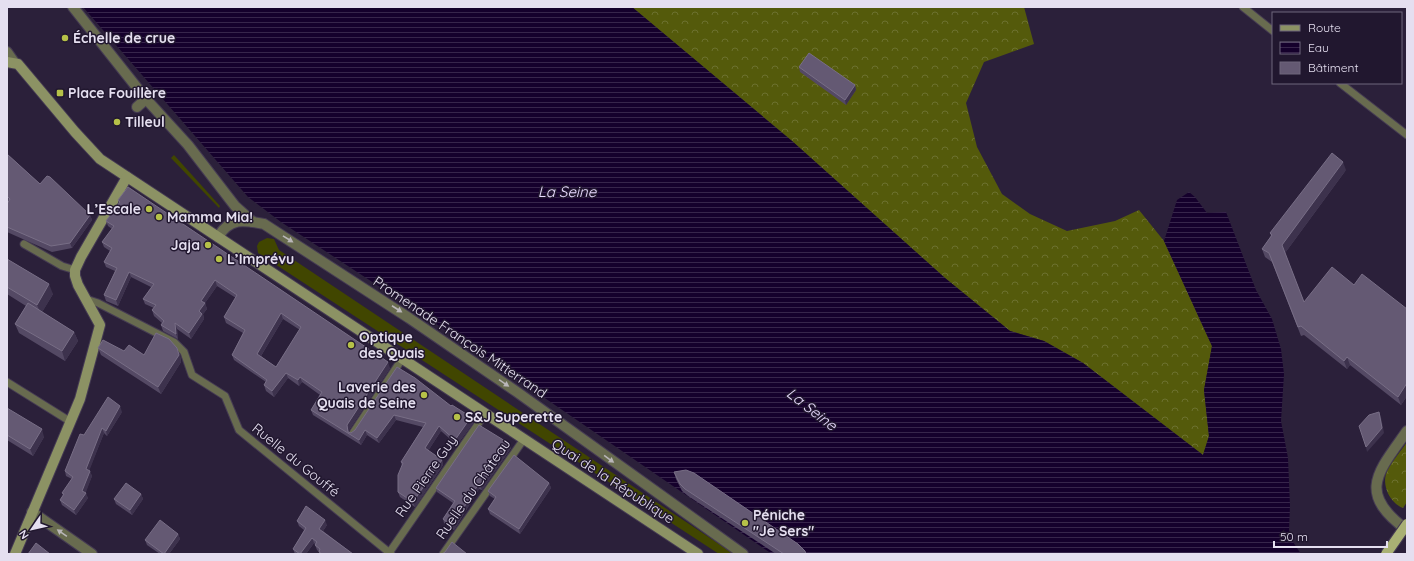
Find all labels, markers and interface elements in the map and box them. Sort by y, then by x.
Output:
legend [1272,12,1402,84]
text: Route [1308,20,1341,35]
place label: Échelle de crue [73,29,175,47]
marker: Échelle de crue [60,33,70,43]
text: Eau [1308,40,1329,55]
text: Bâtiment [1308,60,1358,75]
place label: Place Fouillère [68,84,166,102]
marker: Place Fouillère [55,88,65,98]
place label: Tilleul [125,113,165,131]
marker: Tilleul [112,117,122,127]
water label: La Seine [538,182,597,201]
place label: L’Escale [87,200,141,218]
marker: L’Escale [144,204,154,214]
place label: Mamma Mia! [167,208,253,226]
marker: Mamma Mia! [154,212,164,222]
one-way arrow [282,235,294,242]
place label: Jaja [171,236,200,254]
marker: Jaja [203,240,213,250]
place label: L’Imprévu [227,250,294,268]
marker: L’Imprévu [214,254,224,264]
street label: Promenade François Mitterrand [370,272,550,402]
one-way arrow [391,306,402,313]
place label: Optique des Quais [359,328,425,362]
marker: Optique des Quais [346,340,356,350]
place label: Laverie des Quais de Seine [317,378,416,412]
one-way arrow [499,379,509,387]
water label: La Seine [783,384,841,435]
marker: Laverie des Quais de Seine [419,390,429,400]
place label: S&J Superette [465,408,562,426]
marker: S&J Superette [452,412,462,422]
street label: Ruelle du Gouffé [248,419,344,501]
street label: Rue Pierre Guy [391,431,461,521]
street label: Ruelle du Château [432,435,514,543]
street label: Quai de la République [548,435,678,527]
one-way arrow [604,455,615,463]
place label: Péniche "Je Sers" [753,506,814,540]
north arrow [12,509,52,549]
marker: Péniche "Je Sers" [740,518,750,528]
scale bar [1274,523,1387,549]
text: N [16,527,32,542]
one-way arrow [57,529,67,537]
text: 50 m [1280,529,1308,544]

